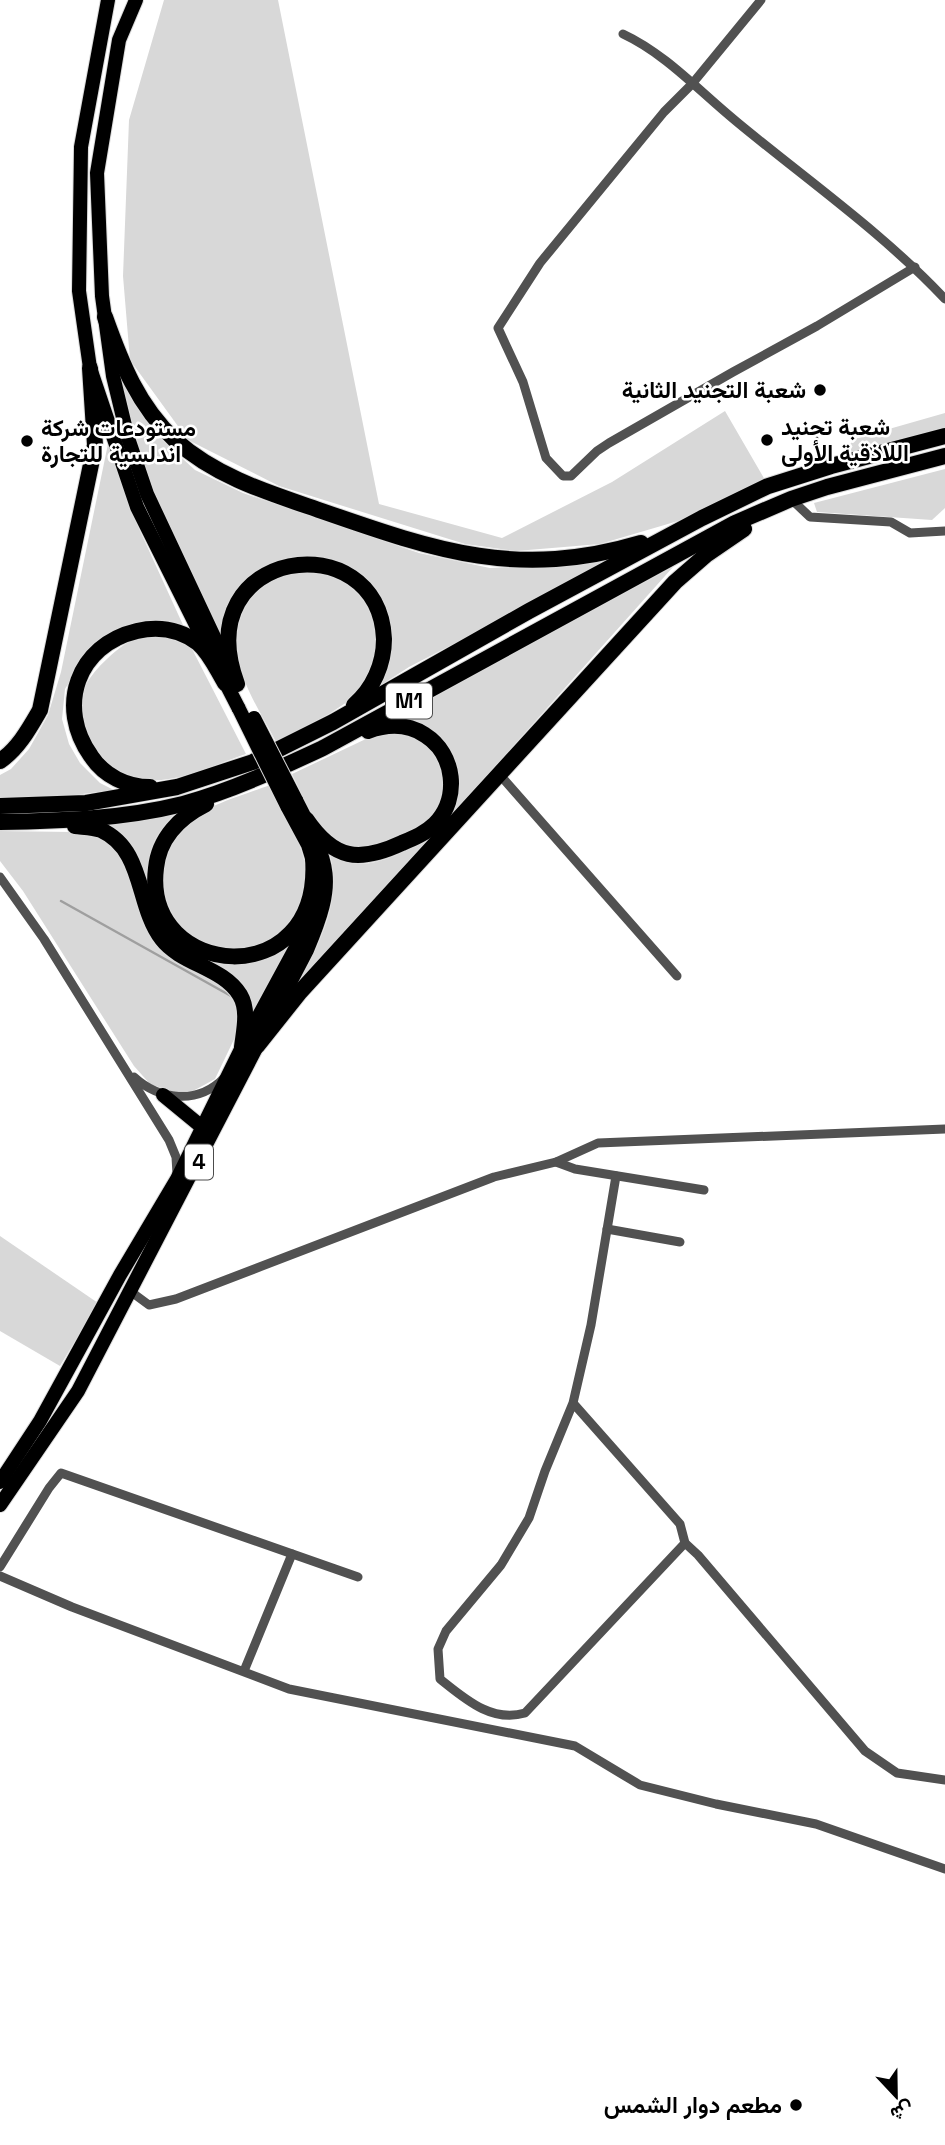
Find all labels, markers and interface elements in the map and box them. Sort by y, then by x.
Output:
place label: شعبة التجنيد الثانية [622,375,806,405]
marker: شعبة التجنيد الثانية [812,382,828,398]
place label: شعبة تجنيد اللاذقية الأولى [781,412,909,468]
place label: مستودعات شركة اندلسية للتجارة [41,413,196,469]
marker: شعبة تجنيد اللاذقية الأولى [759,432,775,448]
marker: مستودعات شركة اندلسية للتجارة [19,433,35,449]
road number: M1 [386,684,432,718]
road number: 4 [185,1144,213,1180]
north arrow [861,2061,931,2131]
place label: مطعم دوار الشمس [604,2090,782,2120]
text: ش [887,2095,917,2127]
marker: مطعم دوار الشمس [788,2097,804,2113]

